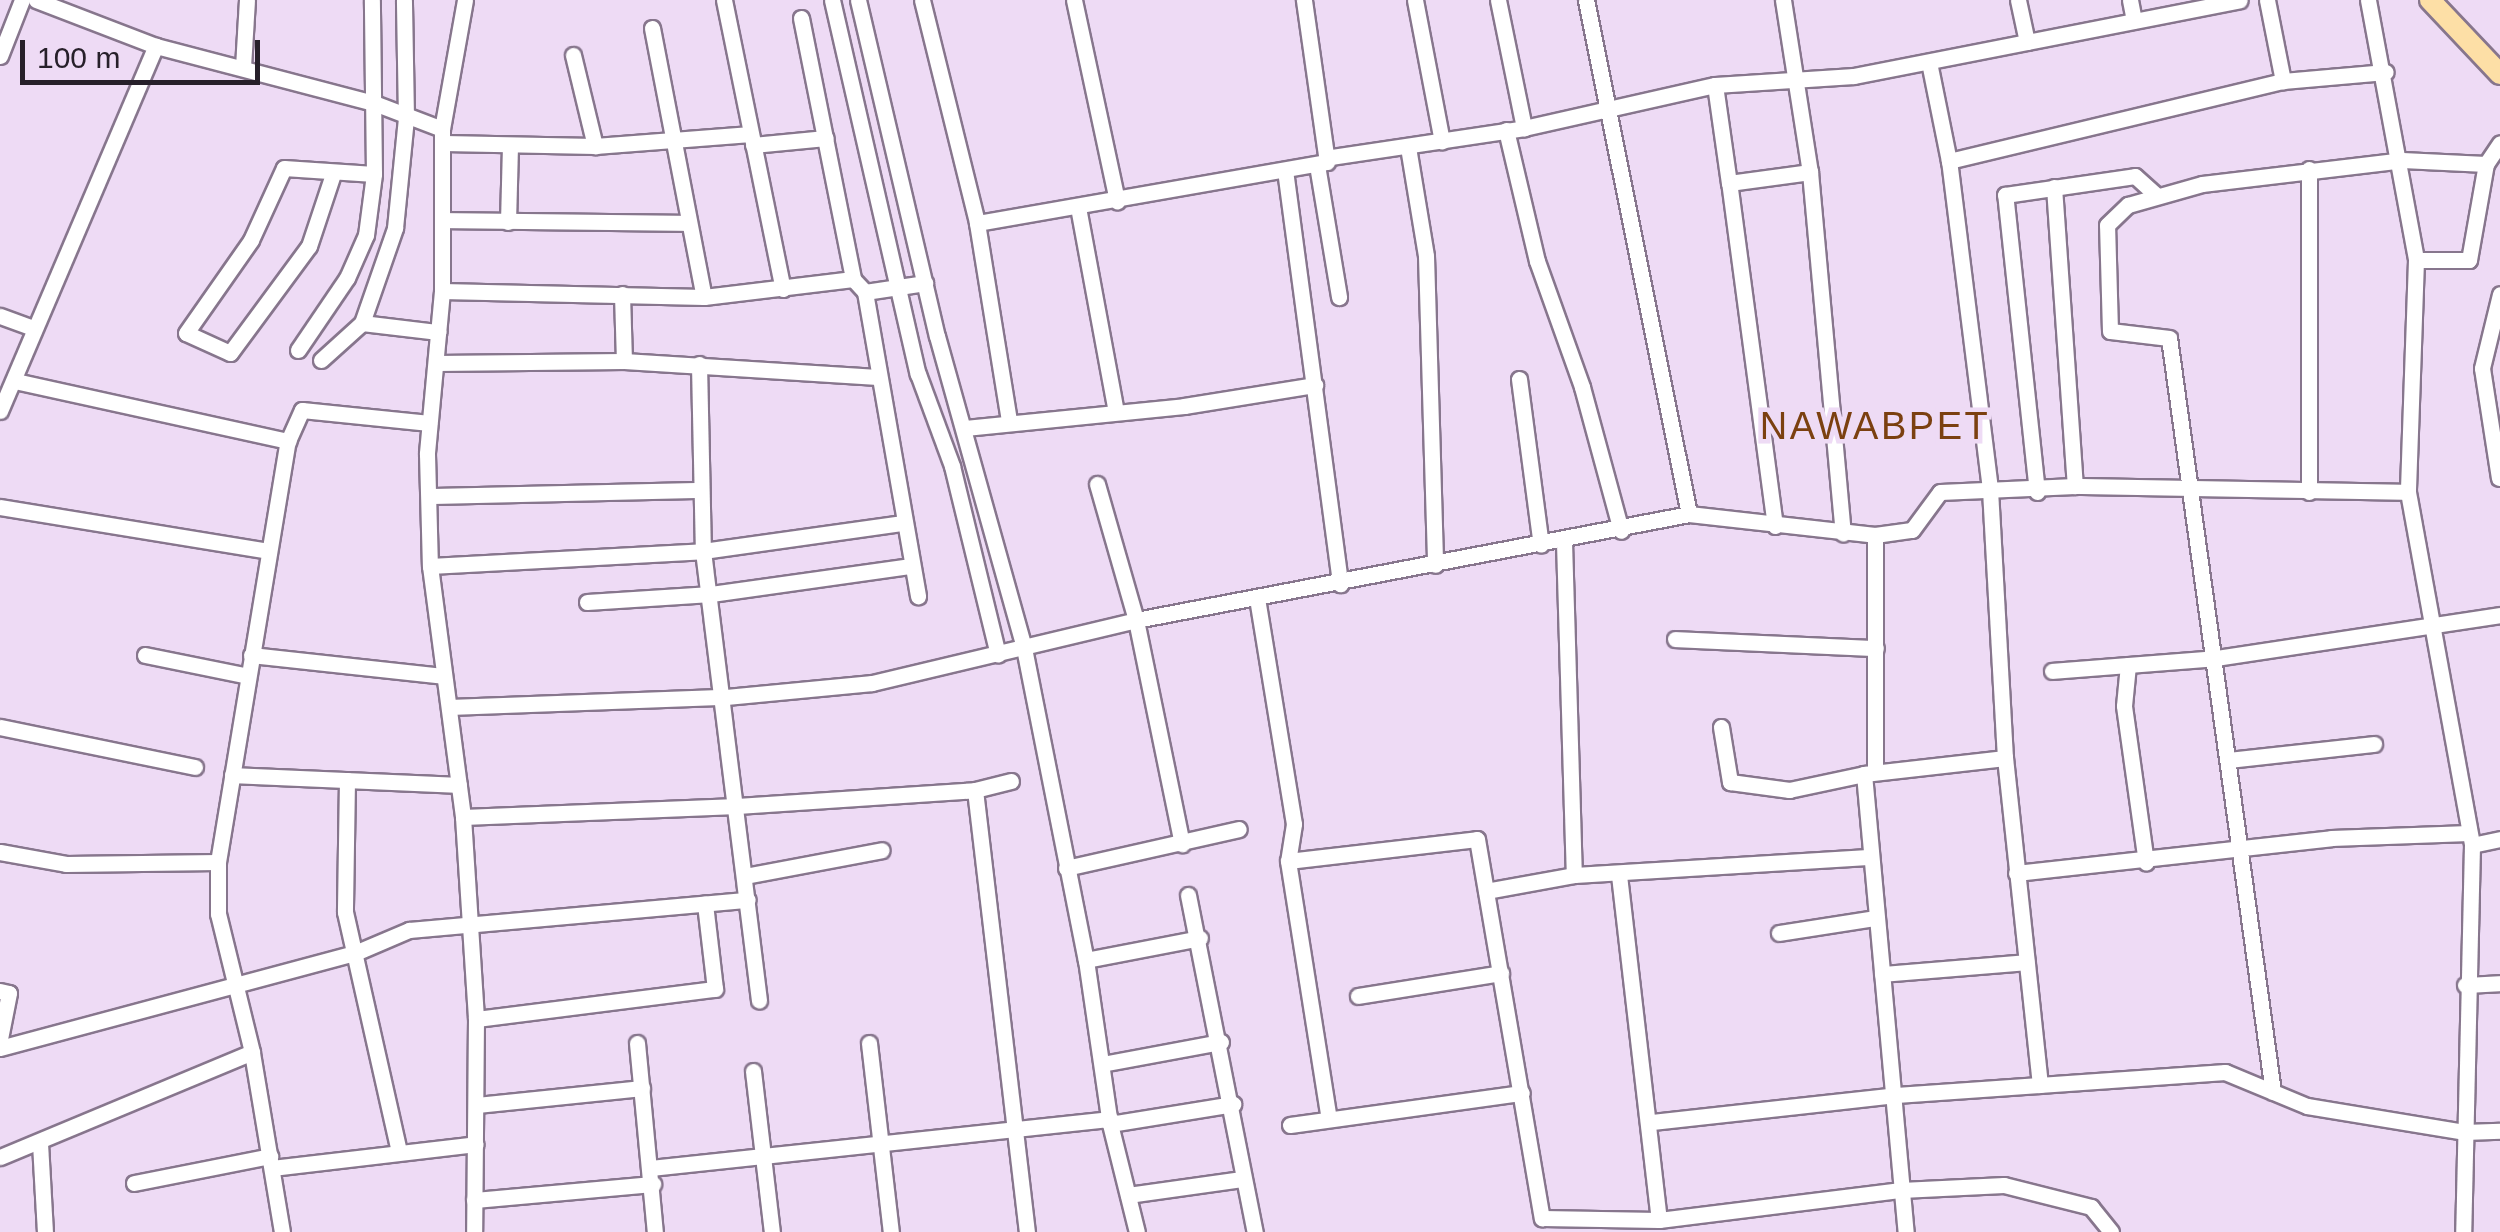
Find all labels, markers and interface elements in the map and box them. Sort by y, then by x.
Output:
scale bar [25,20,265,82]
text: 100 m [37,41,120,74]
district label: NAWABPET [1760,404,1990,450]

